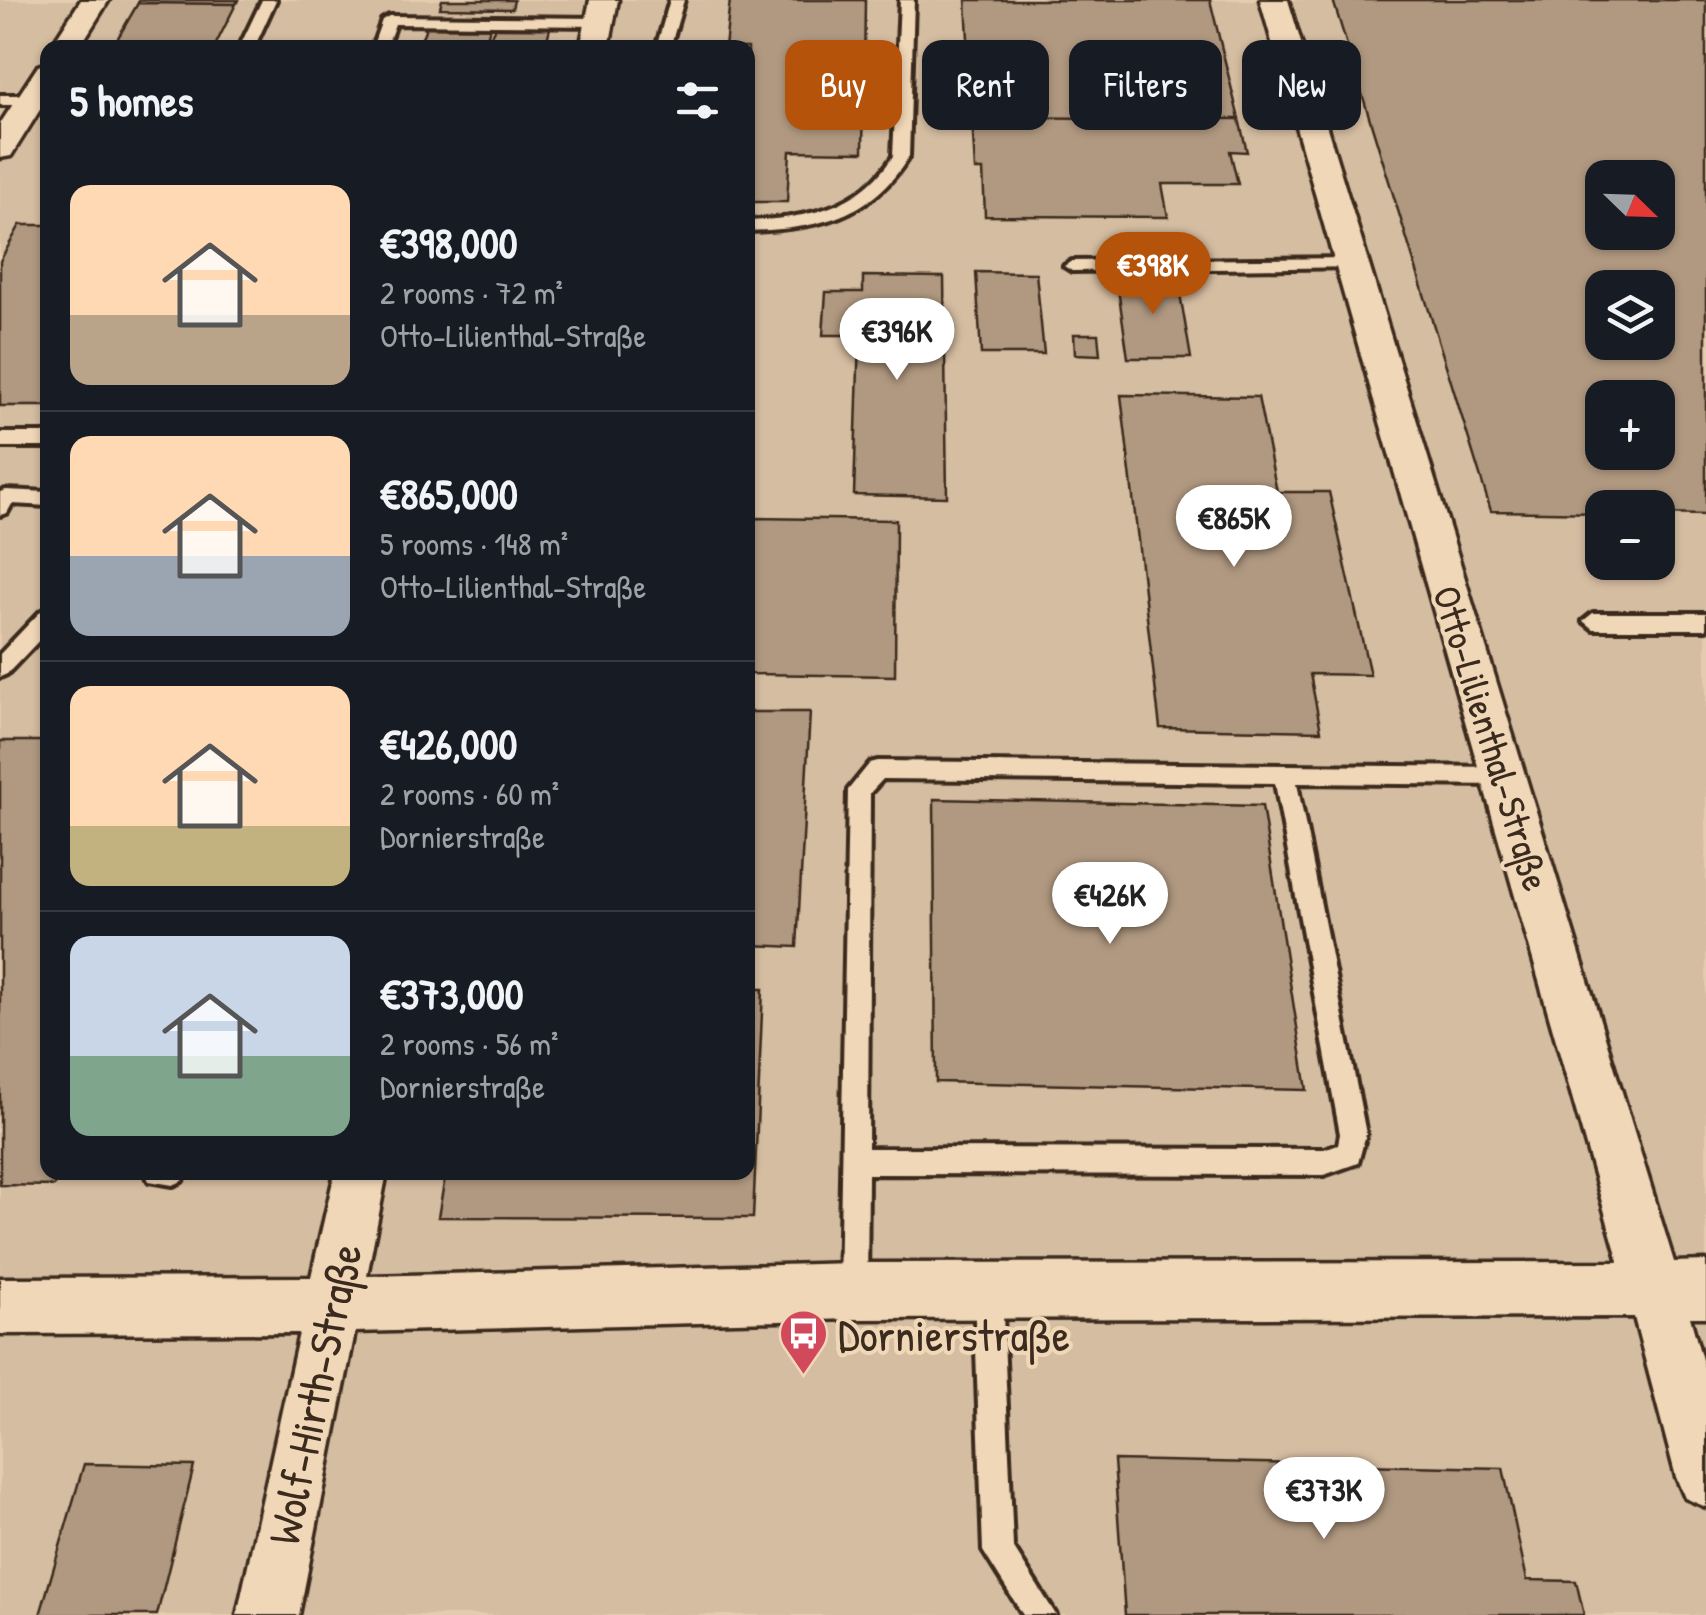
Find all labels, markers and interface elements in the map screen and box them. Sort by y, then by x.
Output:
chip: Buy [785,40,902,130]
chip: Rent [922,40,1049,130]
chip: Filters [1069,40,1222,130]
chip: New [1242,40,1361,130]
text: 5 homes [70,72,193,129]
icon: filters [670,73,725,128]
north arrow [1585,160,1675,250]
map controls [1585,160,1675,580]
text: €398,000 [380,214,518,271]
icon: home [150,225,270,345]
pin: €398K [1083,232,1223,317]
text: €398K [1117,243,1189,286]
button: layers [1585,270,1675,360]
text: 2 rooms · 72 m² [380,271,563,314]
pin: €396K [827,298,967,383]
text: €396K [862,309,932,352]
text: Otto-Lilienthal-Straße [380,314,646,357]
button: + [1585,380,1675,470]
text: €865,000 [380,465,518,522]
icon: home [150,476,270,596]
pin: €865K [1164,485,1304,570]
button: − [1585,490,1675,580]
text: €865K [1198,496,1270,539]
text: 5 rooms · 148 m² [380,522,568,565]
text: Otto-Lilienthal-Straße [380,565,646,608]
street label: Otto-Lilienthal-Straße [1421,579,1563,897]
text: €426,000 [380,715,517,772]
icon: home [150,726,270,846]
text: 2 rooms · 60 m² [380,772,559,815]
text: Dornierstraße [380,815,545,858]
pin: €426K [1040,862,1180,947]
text: €426K [1074,873,1146,916]
text: €373,000 [380,965,524,1022]
icon: home [150,976,270,1096]
text: 2 rooms · 56 m² [380,1022,558,1065]
text: Dornierstraße [380,1065,545,1108]
street label: Wolf-Hirth-Straße [252,1238,376,1550]
place label: Dornierstraße [838,1304,1070,1365]
bus stop icon: Dornierstraße [777,1308,829,1376]
pin: €373K [1254,1457,1394,1542]
text: €373K [1286,1468,1362,1511]

